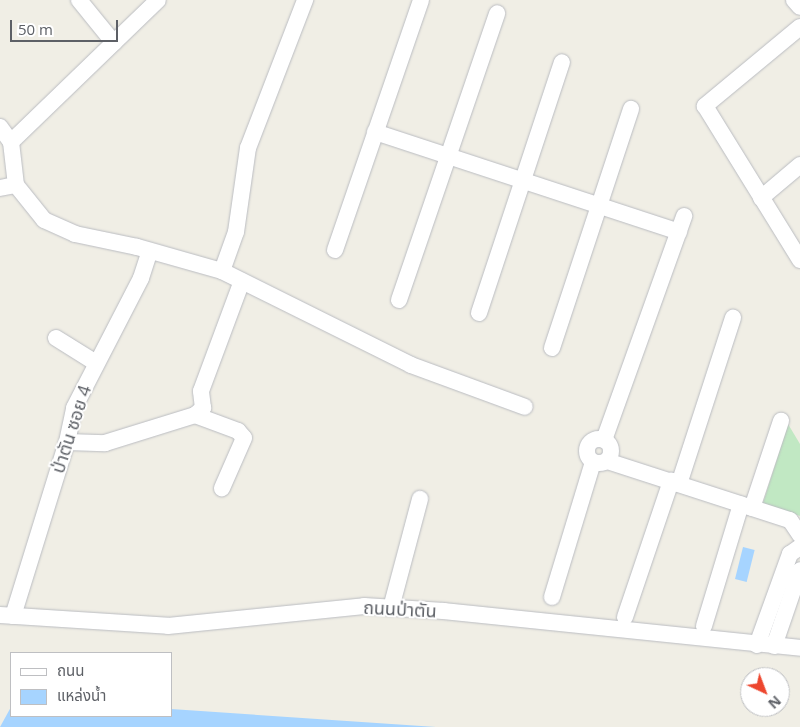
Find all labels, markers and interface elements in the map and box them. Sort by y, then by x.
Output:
scale bar [12,10,120,42]
text: 50 m [18,19,53,39]
street label: ป่าตัน ซอย 4 [47,382,95,476]
street label: ถนนป่าตัน [363,596,437,622]
legend [10,652,172,717]
text: ถนน [57,660,84,680]
north arrow [740,667,790,717]
text: แหล่งน้ำ [57,685,106,705]
text: N [764,692,786,713]

